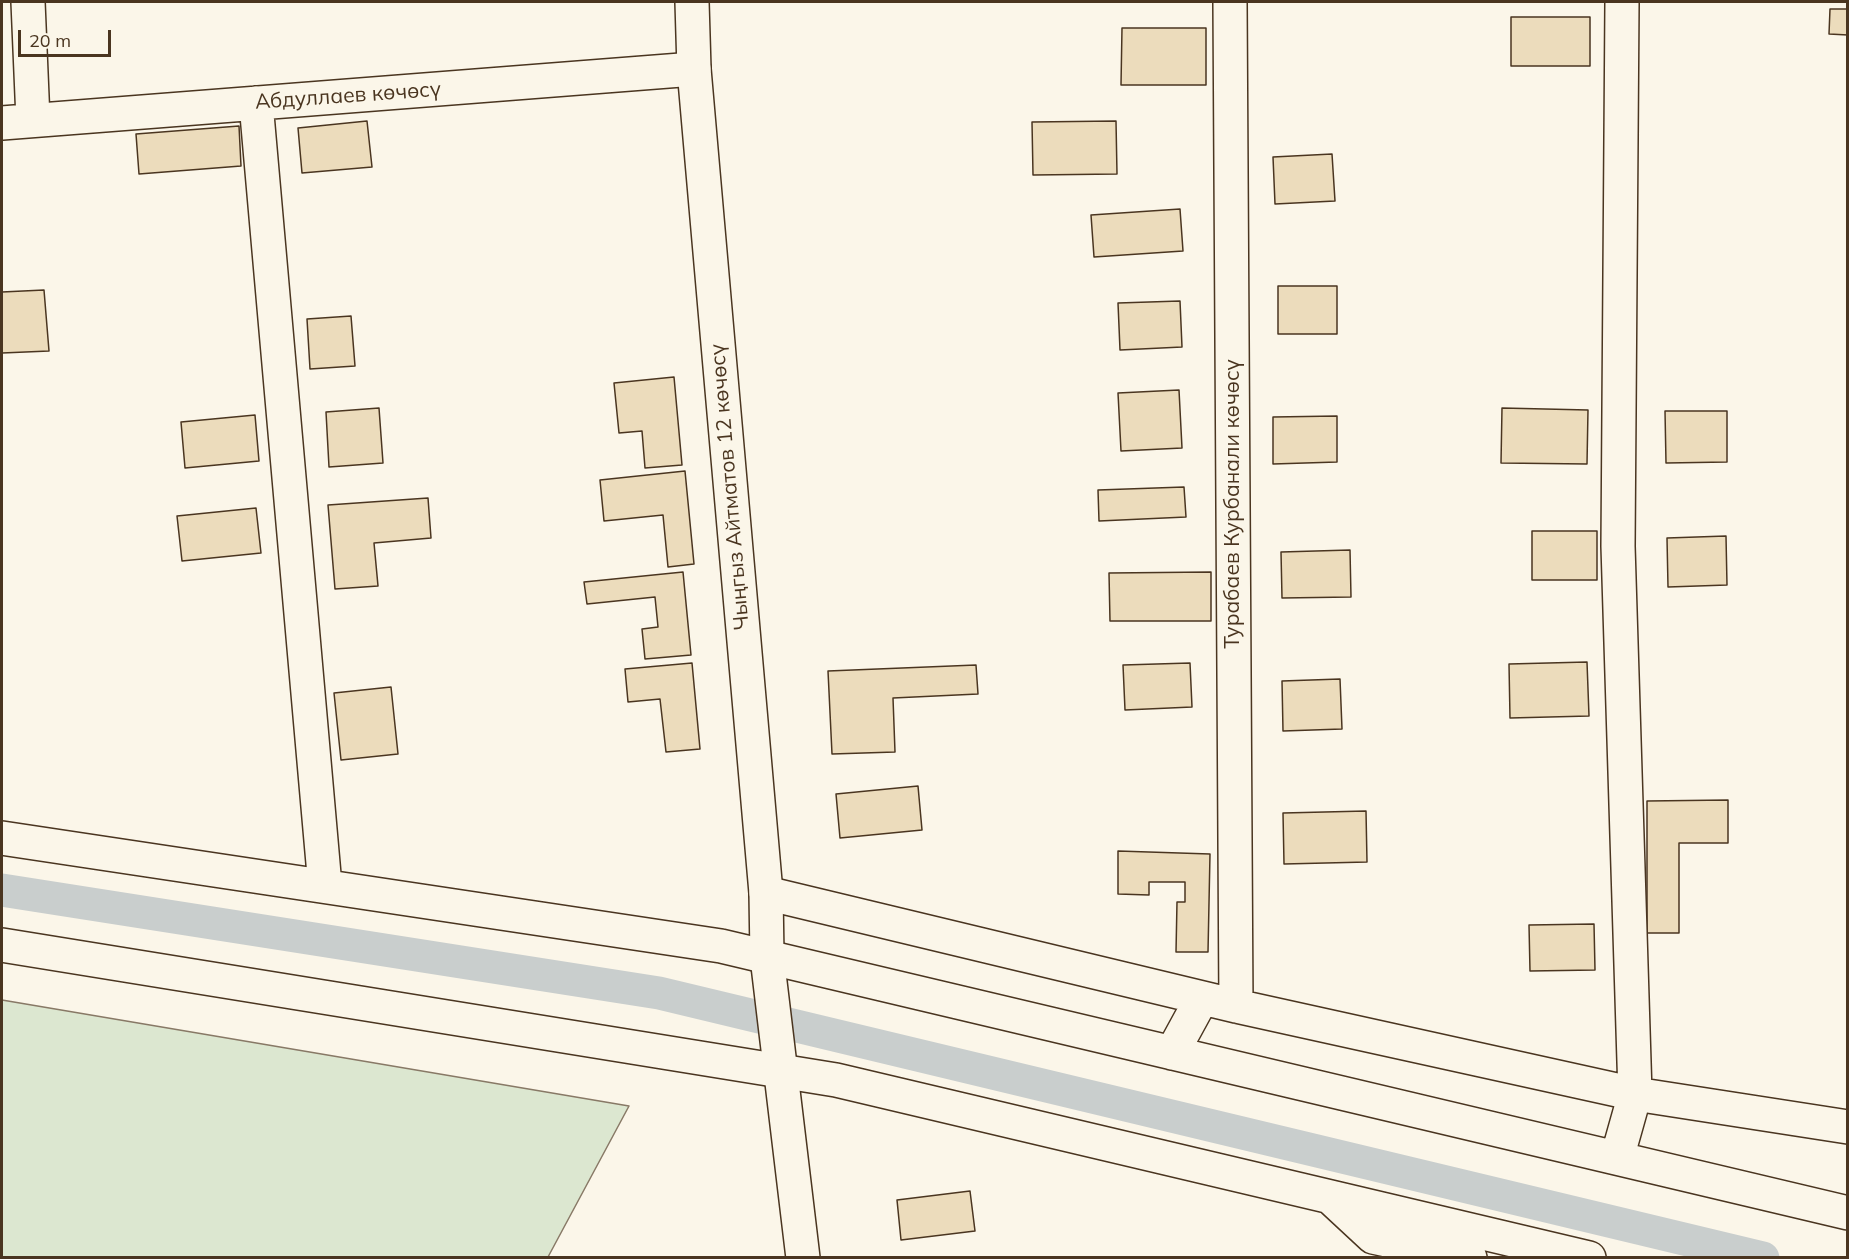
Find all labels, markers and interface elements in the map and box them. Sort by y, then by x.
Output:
scale bar [21,18,114,56]
text: 20 m [29,29,71,52]
street label: Абдуллаев көчөсү [254,77,442,115]
street label: Чыңгыз Айтматов 12 көчөсү [705,343,755,631]
street label: Турабаев Курбанали көчөсү [1220,359,1246,649]

